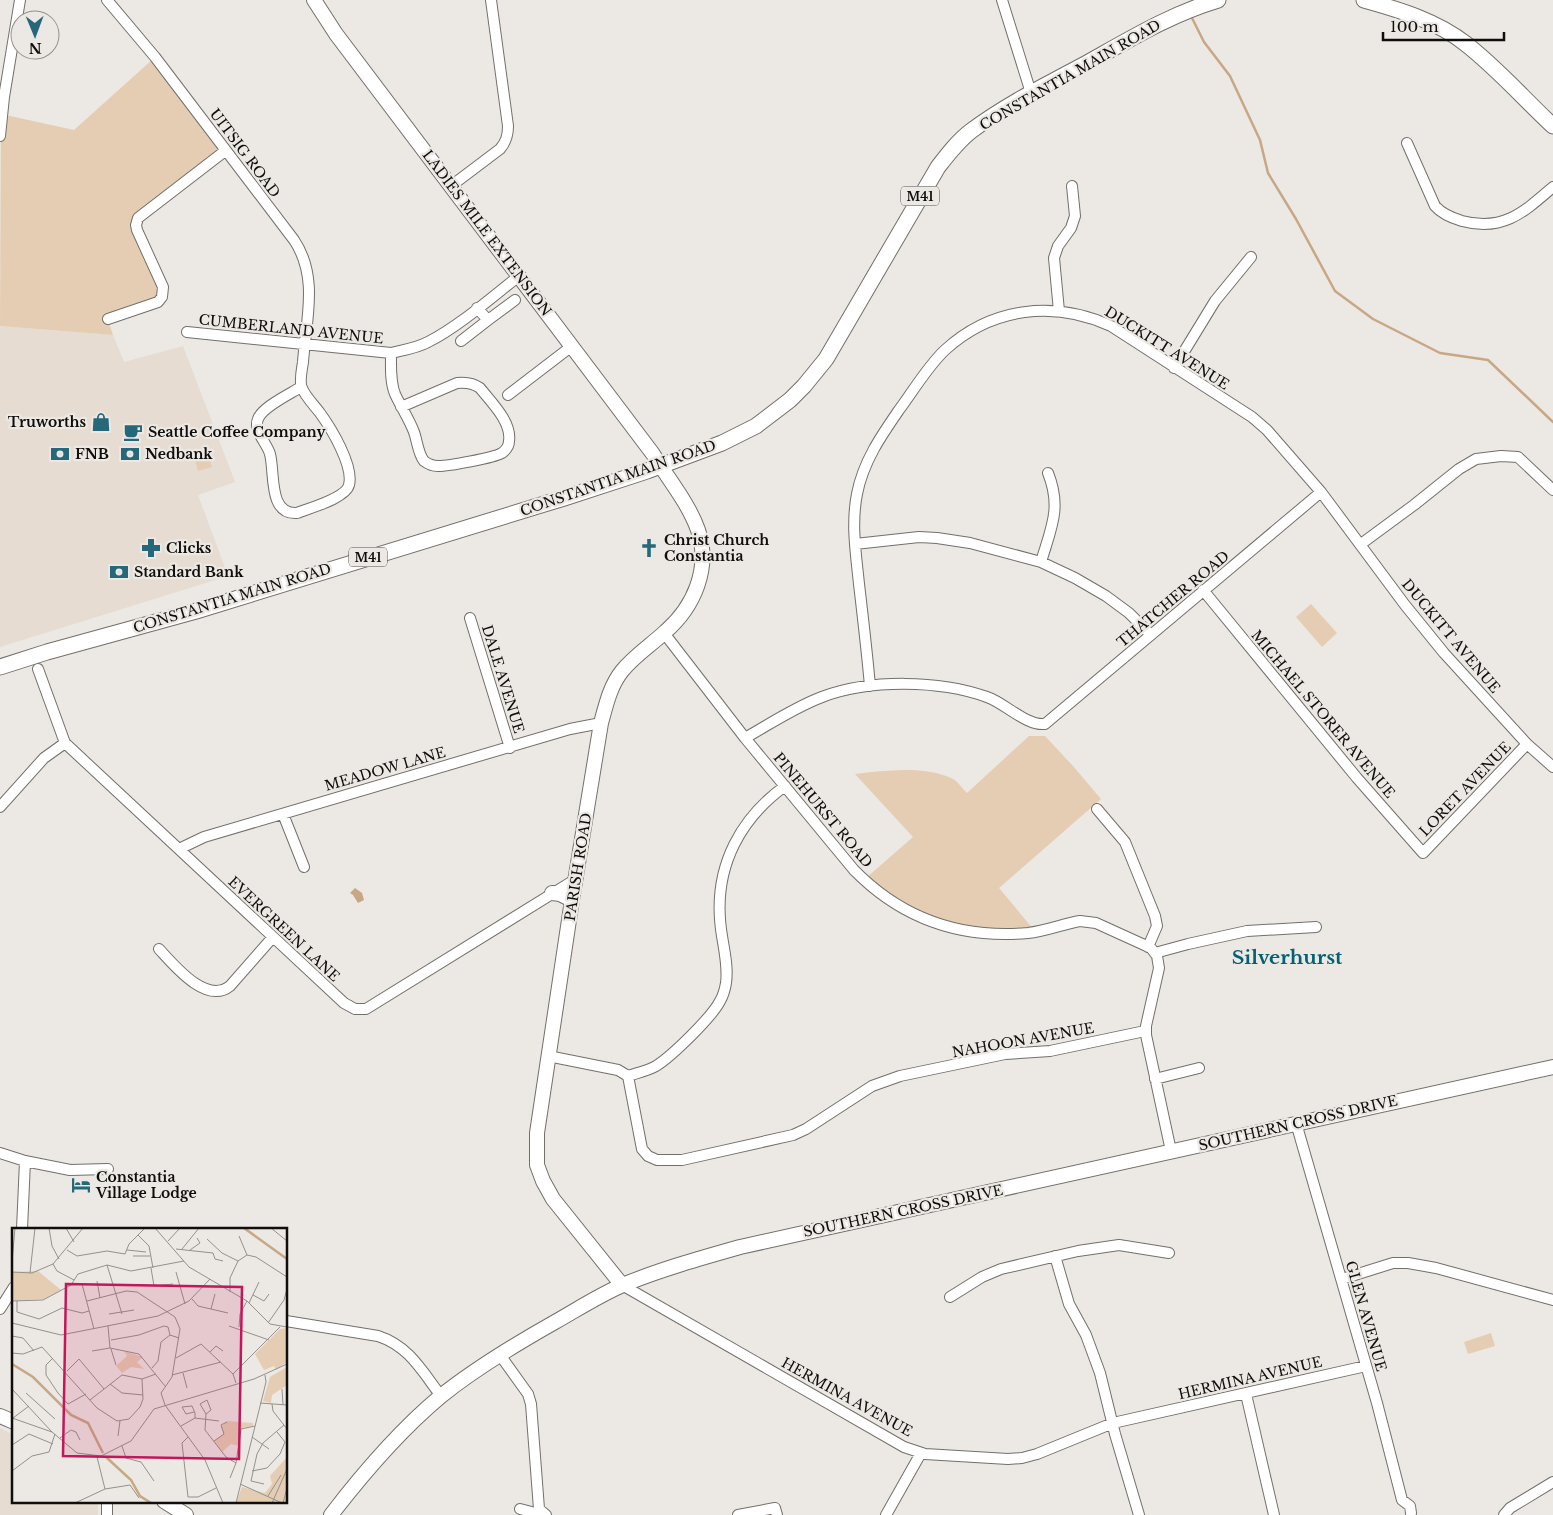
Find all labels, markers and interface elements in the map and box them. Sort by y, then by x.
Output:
north arrow [10,10,60,60]
scale bar [1383,10,1504,42]
street label: CONSTANTIA MAIN ROAD [976,16,1164,134]
text: 100 m [1390,17,1439,36]
text: N [28,39,42,57]
street label: UITSIG ROAD [206,105,284,201]
street label: LADIES MILE EXTENSION [419,146,556,320]
road number: M41 [901,187,939,206]
street label: DUCKITT AVENUE [1101,302,1233,394]
street label: CUMBERLAND AVENUE [198,310,384,348]
shop icon: Truworths [90,411,112,433]
place label: Truworths [8,413,86,431]
cafe icon: Seattle Coffee Company [122,421,144,443]
place label: Seattle Coffee Company [148,423,326,441]
street label: CONSTANTIA MAIN ROAD [518,436,718,520]
bank icon: FNB [49,443,71,465]
bank icon: Nedbank [119,443,141,465]
place label: FNB [75,445,109,463]
place label: Nedbank [145,445,213,463]
place label: Christ Church Constantia [664,531,769,565]
pharmacy icon: Clicks [140,537,162,559]
church icon: Christ Church Constantia [638,537,660,559]
place label: Clicks [166,539,212,557]
street label: THATCHER ROAD [1113,547,1233,651]
road number: M41 [349,548,387,566]
street label: CONSTANTIA MAIN ROAD [131,559,333,637]
bank icon: Standard Bank [108,561,130,583]
place label: Standard Bank [134,563,244,581]
street label: DUCKITT AVENUE [1398,575,1504,697]
street label: DALE AVENUE [478,623,528,735]
street label: MICHAEL STORER AVENUE [1247,626,1399,802]
street label: LORET AVENUE [1415,738,1515,840]
street label: MEADOW LANE [322,743,448,795]
street label: PINEHURST ROAD [770,749,876,871]
street label: PARISH ROAD [561,812,595,922]
street label: EVERGREEN LANE [224,873,344,985]
district label: Silverhurst [1232,946,1343,969]
street label: NAHOON AVENUE [950,1019,1096,1061]
street label: SOUTHERN CROSS DRIVE [1197,1091,1399,1155]
place label: Constantia Village Lodge [95,1168,197,1202]
hotel icon: Constantia Village Lodge [70,1174,92,1196]
street label: SOUTHERN CROSS DRIVE [802,1181,1004,1241]
inset map [12,1228,288,1502]
street label: GLEN AVENUE [1342,1259,1390,1373]
street label: HERMINA AVENUE [778,1353,916,1441]
street label: HERMINA AVENUE [1176,1353,1324,1403]

